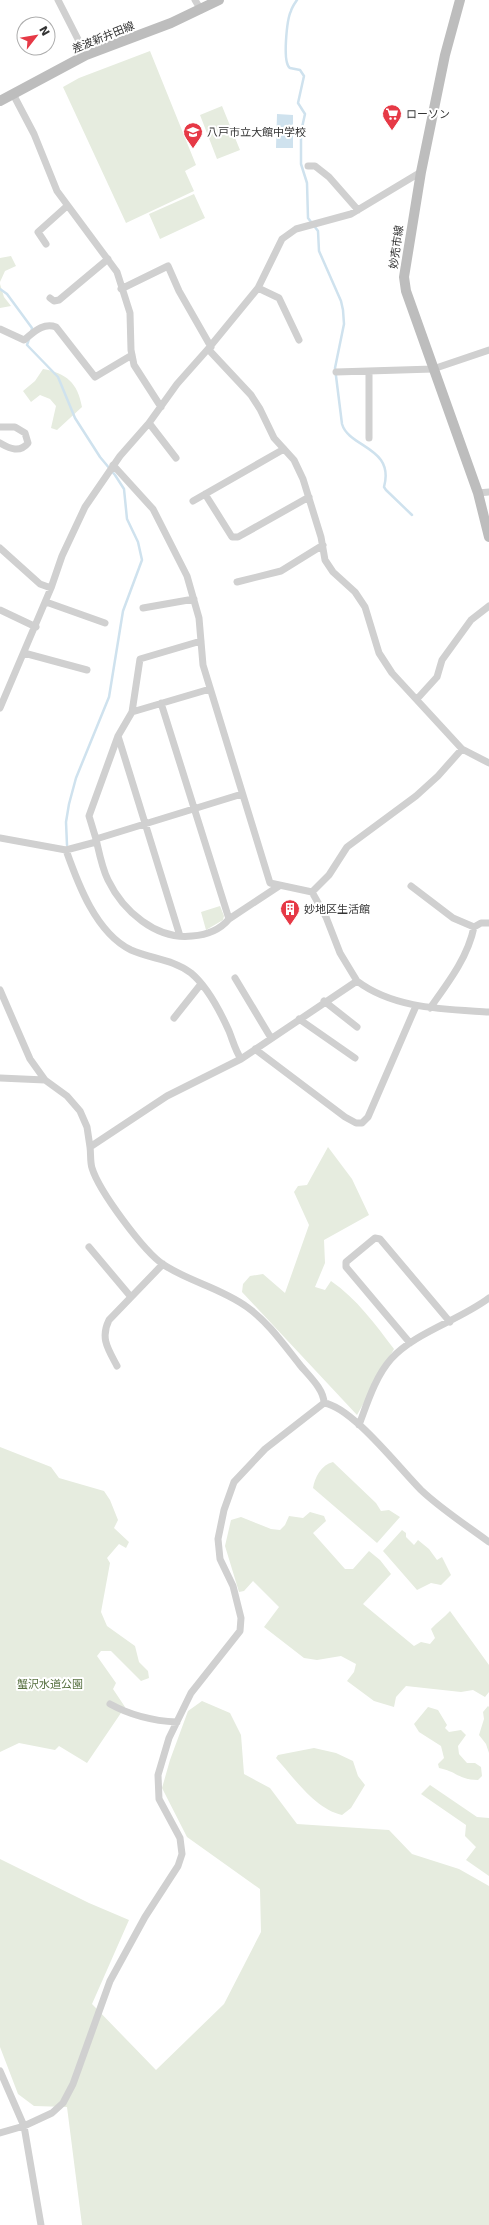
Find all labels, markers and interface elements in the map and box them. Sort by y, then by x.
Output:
north arrow [16,16,56,56]
street label: 差波新井田線 [70,19,136,56]
text: N [36,24,52,38]
supermarket icon: ローソン [381,103,403,131]
place label: ローソン [406,108,450,121]
school or university icon: 八戸市立大館中学校 [182,121,204,149]
place label: 八戸市立大館中学校 [207,126,306,139]
street label: 妙売市線 [387,224,406,270]
building icon: 妙地区生活館 [279,898,301,926]
place label: 妙地区生活館 [304,903,370,916]
park label: 蟹沢水道公園 [17,1678,83,1691]

